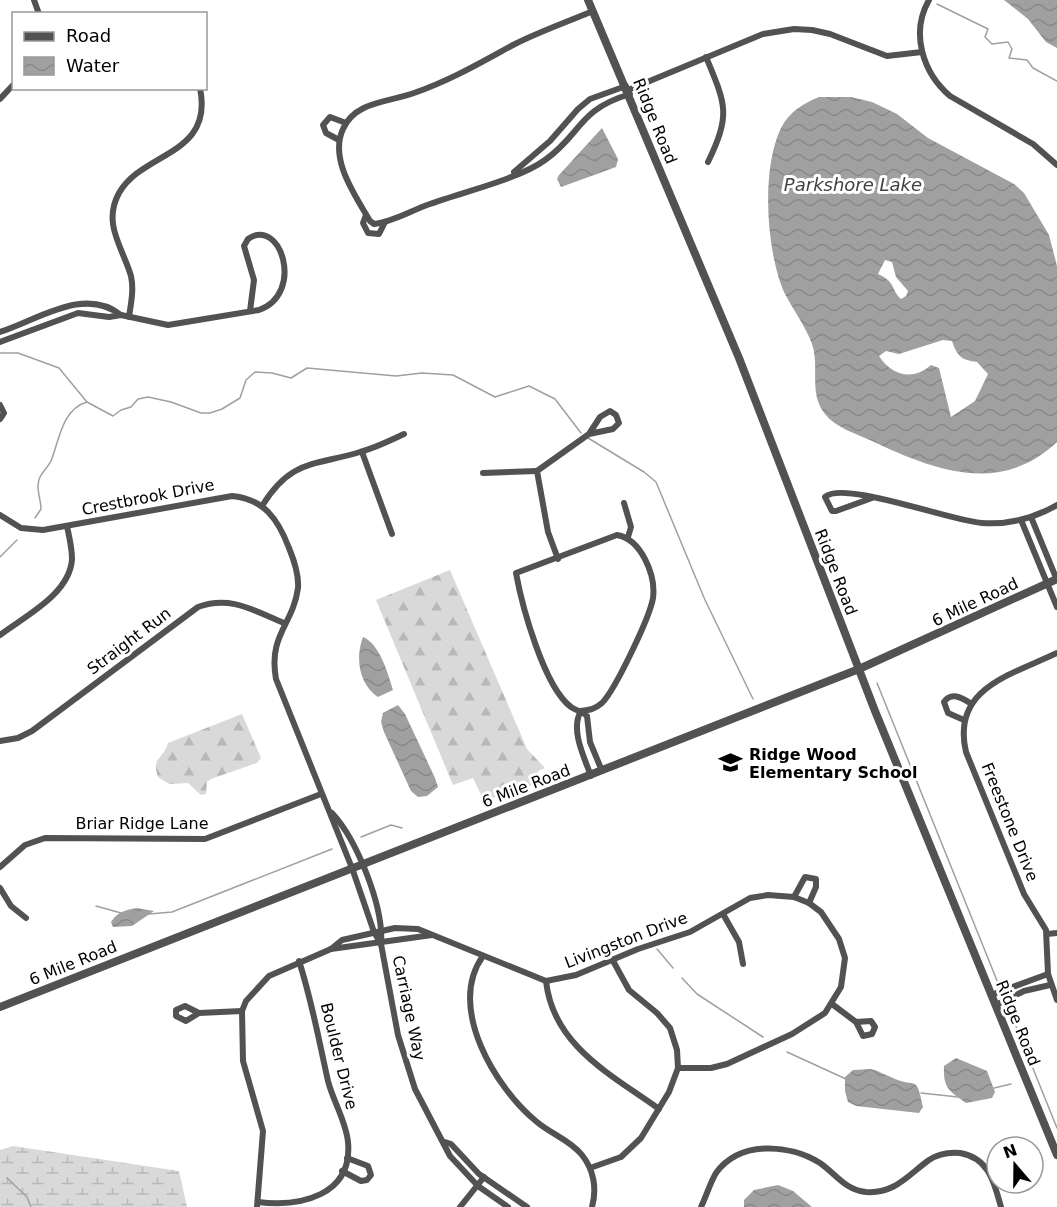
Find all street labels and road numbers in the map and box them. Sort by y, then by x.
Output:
street label: Ridge Road [629,75,681,167]
street label: Crestbrook Drive [80,475,216,519]
street label: Ridge Road [811,526,861,618]
street label: 6 Mile Road [929,574,1021,630]
street label: Straight Run [84,603,174,679]
street label: 6 Mile Road [479,760,573,812]
street label: Freestone Drive [978,760,1042,884]
street label: Briar Ridge Lane [76,814,208,833]
street label: Livingston Drive [562,908,690,972]
street label: 6 Mile Road [26,937,120,989]
street label: Carriage Way [389,954,429,1062]
street label: Ridge Road [992,977,1044,1069]
street label: Boulder Drive [317,1000,361,1112]

